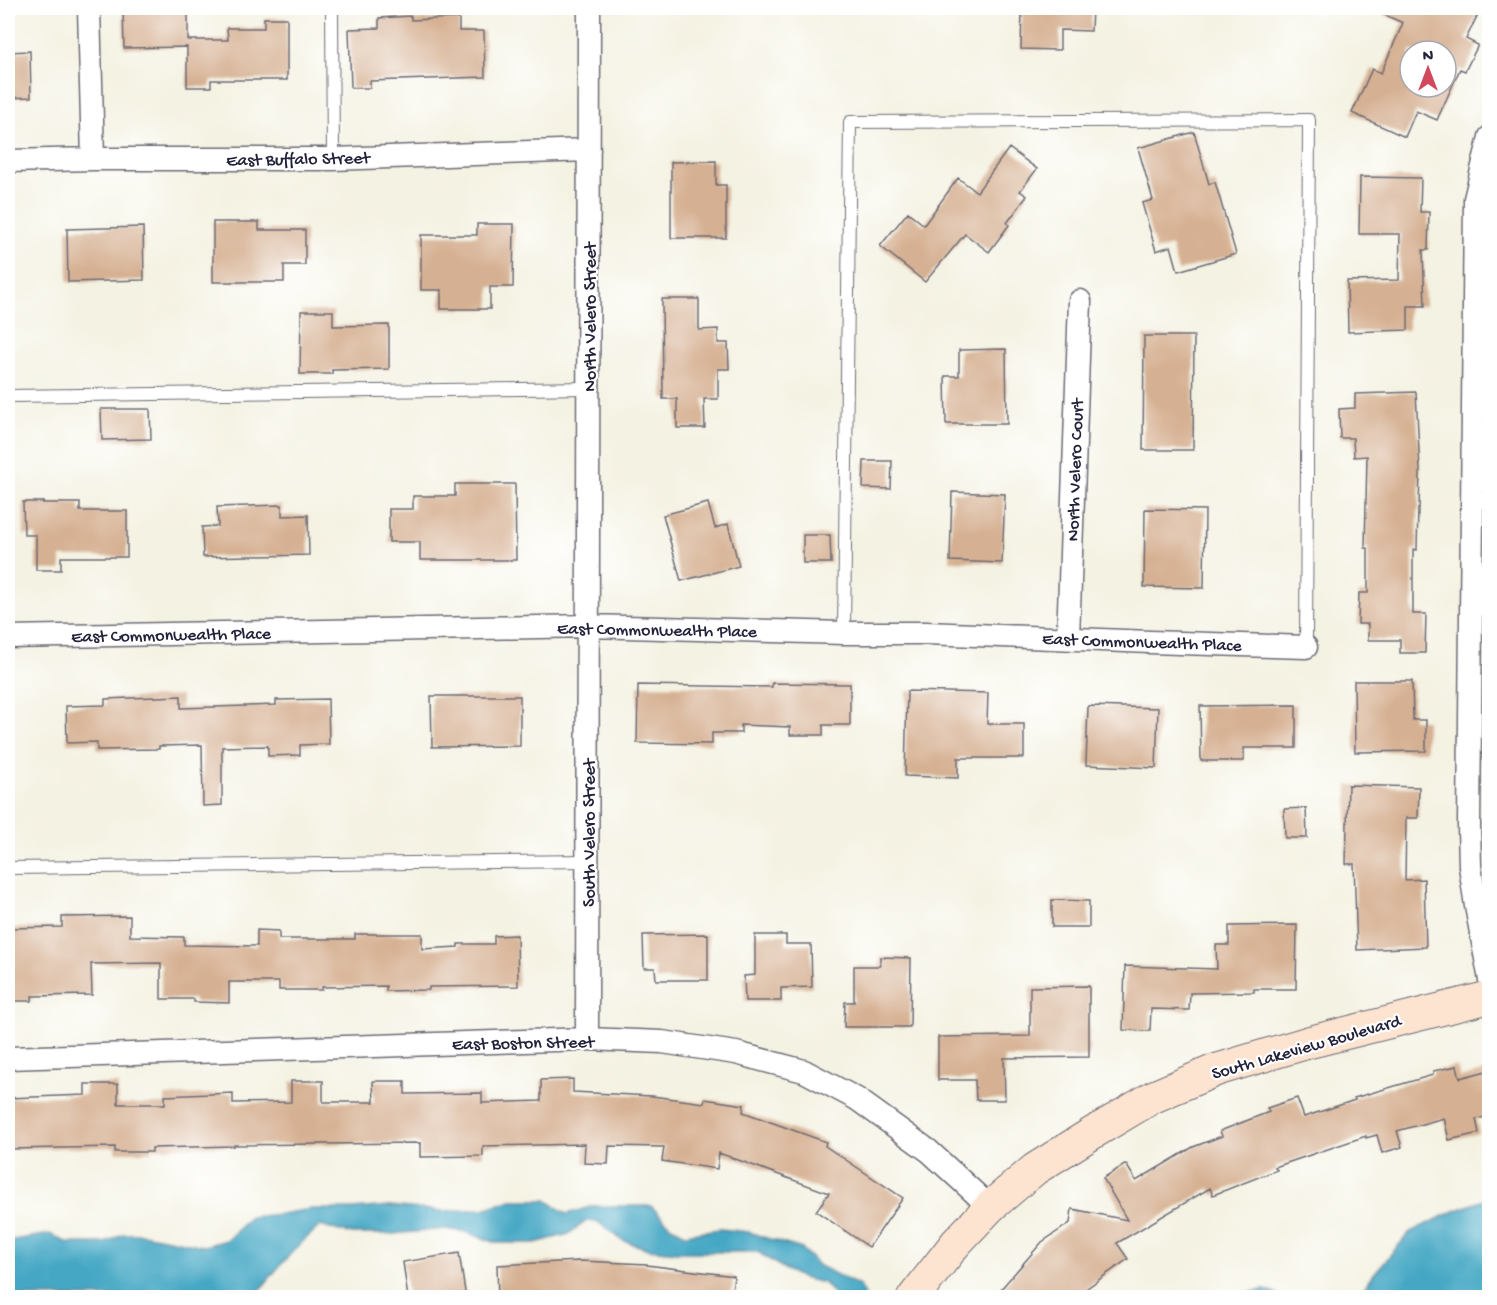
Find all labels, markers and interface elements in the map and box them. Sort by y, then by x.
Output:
north arrow [1398,39,1458,99]
text: N [1423,48,1434,67]
street label: East Buffalo Street [226,149,372,172]
street label: North Velero Street [581,241,602,392]
street label: North Velero Court [1064,397,1090,542]
street label: East Commonwealth Place [557,619,758,644]
street label: East Commonwealth Place [71,624,272,649]
street label: East Commonwealth Place [1042,630,1243,658]
street label: South Velero Street [580,757,601,907]
street label: South Lakeview Boulevard [1210,1011,1405,1085]
street label: East Boston Street [452,1033,596,1056]

